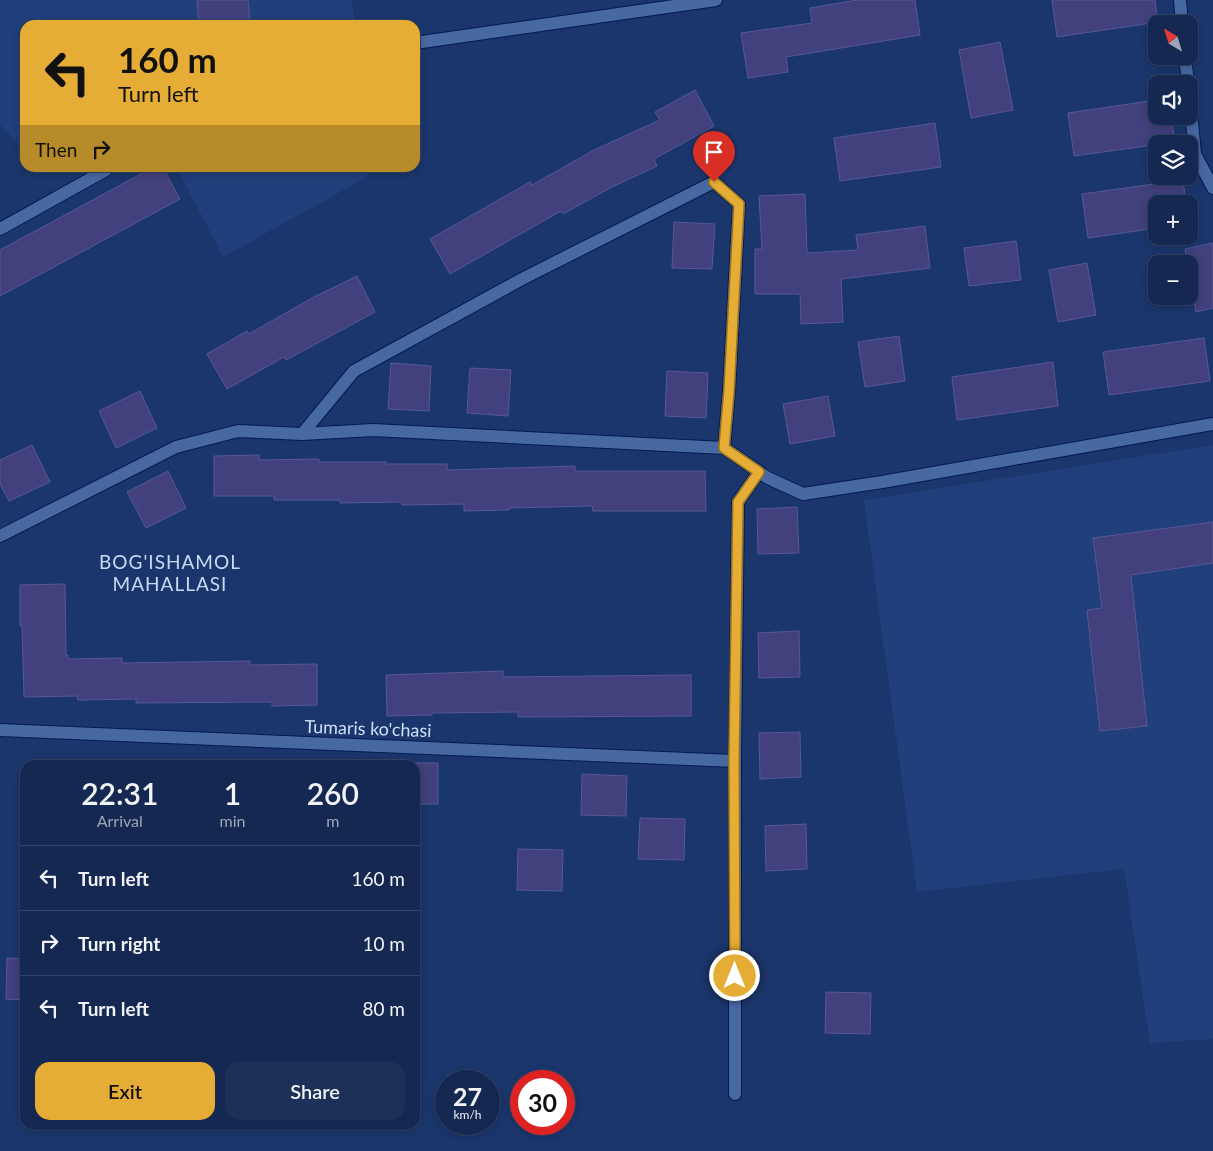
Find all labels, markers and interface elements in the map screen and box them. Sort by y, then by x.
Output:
north arrow [1148,15,1198,65]
map controls [1148,15,1198,305]
text: 160 m [118,38,217,80]
icon: left [35,40,100,105]
button: sound [1148,75,1198,125]
text: Turn left [118,80,199,107]
pin [693,131,735,182]
icon: right [87,135,115,163]
button: layers [1148,135,1198,185]
text: Then [35,138,77,161]
icon: arrive [700,138,728,166]
button: + [1148,195,1198,245]
button: − [1148,255,1198,305]
district label: BOG'ISHAMOL MAHALLASI [99,550,241,595]
street label: Tumaris ko'chasi [304,715,432,741]
text: 22:31 [81,775,158,811]
text: 1 [224,775,241,811]
text: 260 [307,775,359,811]
text: Arrival [97,811,143,830]
text: min [220,811,245,830]
text: m [326,811,339,830]
icon: left [35,864,63,892]
text: Turn left [78,867,149,890]
text: 160 m [351,867,405,890]
icon: right [35,929,63,957]
text: Turn right [78,932,160,955]
text: 10 m [362,932,405,955]
position arrow [708,949,760,1001]
icon: left [35,994,63,1022]
text: Turn left [78,997,149,1020]
text: 80 m [362,997,405,1020]
button: Exit [35,1062,215,1120]
button: Share [225,1062,405,1120]
speed limit sign: 30 [510,1070,575,1135]
text: 27 [453,1081,482,1111]
text: km/h [453,1107,482,1122]

